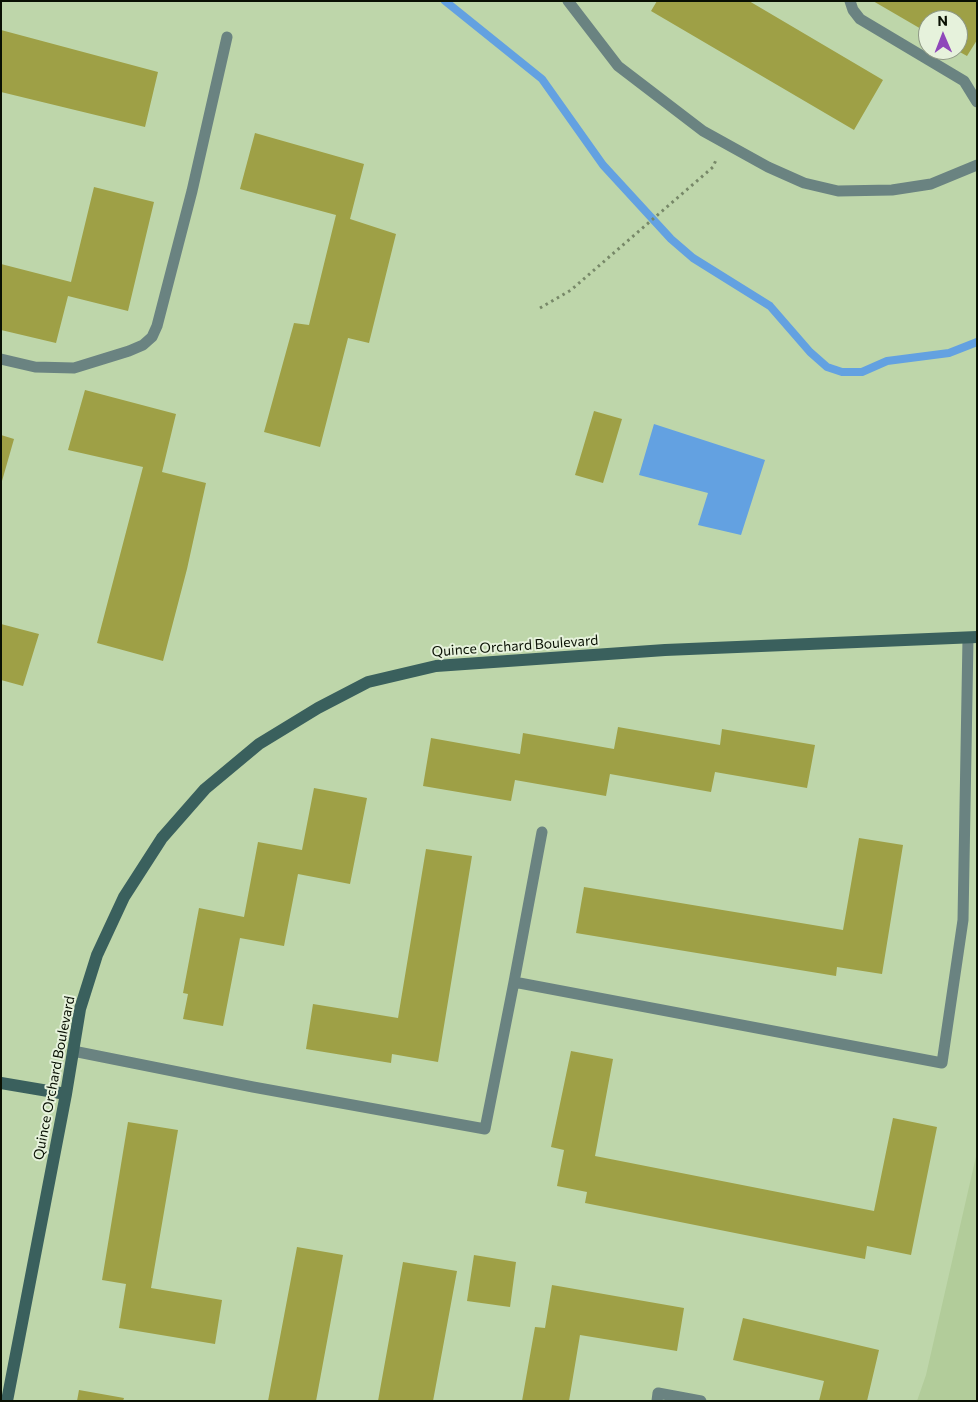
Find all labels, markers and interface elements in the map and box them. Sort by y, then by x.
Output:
north arrow [918,10,968,60]
text: N [937,12,948,29]
street label: Quince Orchard Boulevard [431,632,599,660]
street label: Quince Orchard Boulevard [30,995,78,1161]

